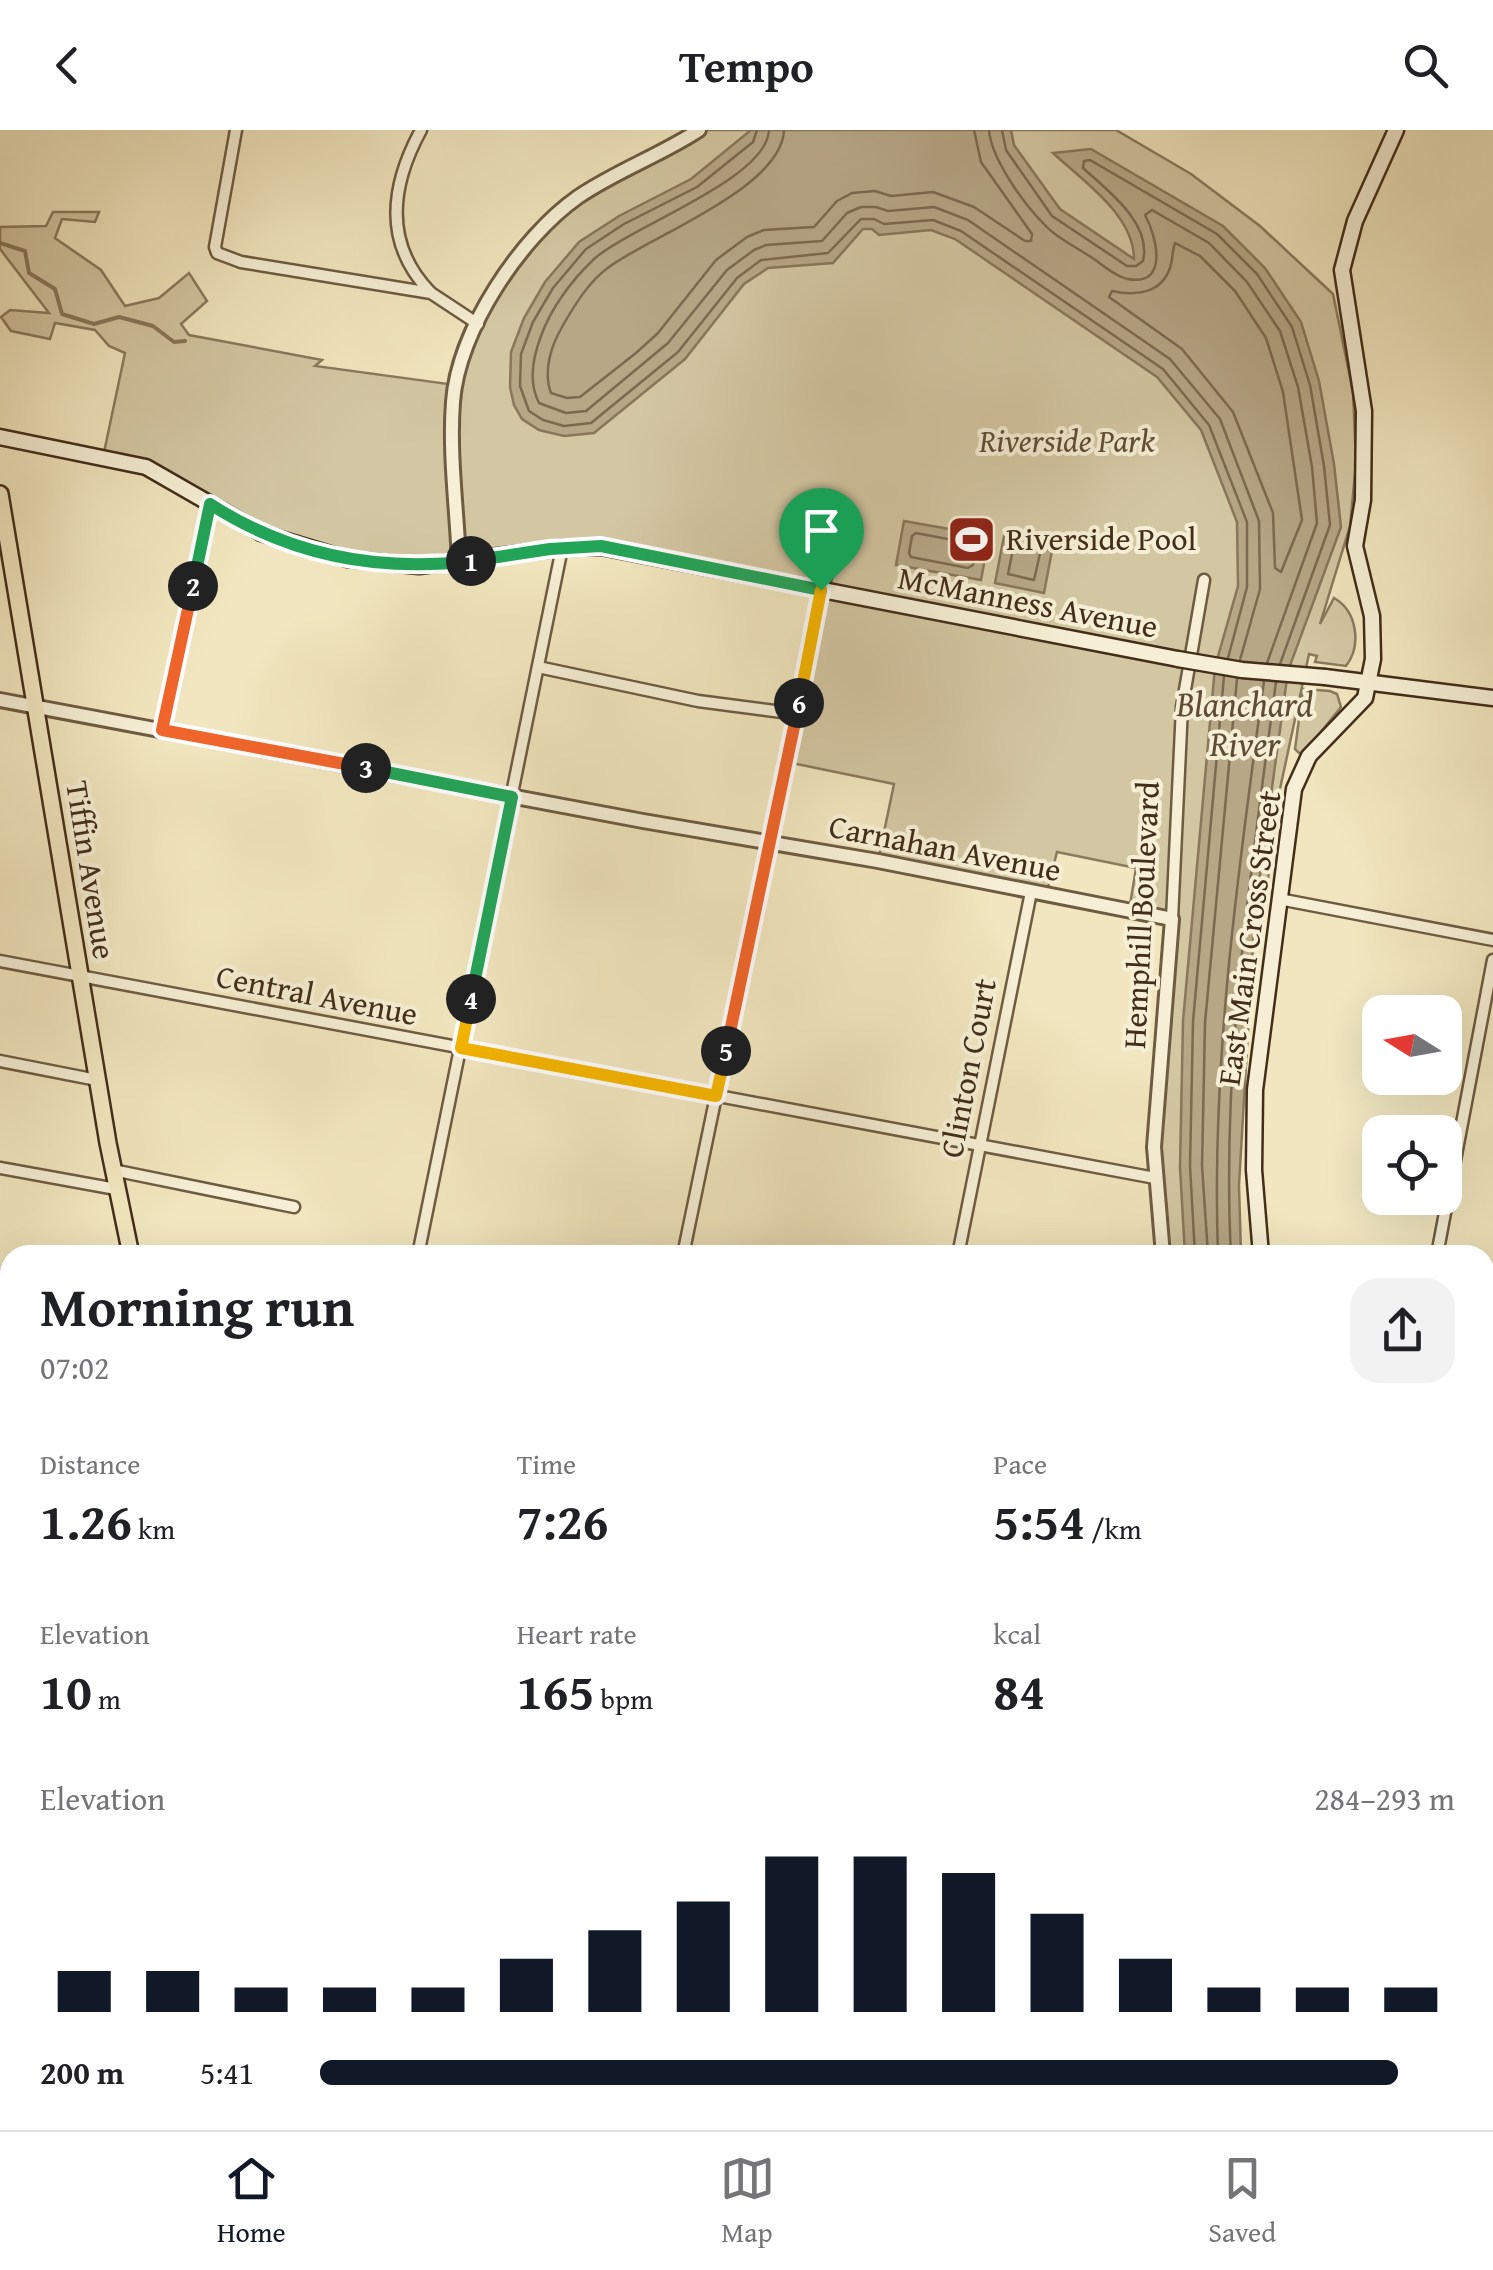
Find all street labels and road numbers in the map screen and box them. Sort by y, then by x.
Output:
street label: McManness Avenue [894,553,1162,650]
street label: Tiffin Avenue [54,777,129,962]
street label: Hemphill Boulevard [1110,780,1171,1050]
street label: East Main Cross Street [1205,787,1292,1089]
street label: Carnahan Avenue [825,802,1065,893]
street label: Central Avenue [212,952,422,1037]
street label: Clinton Court [927,974,1008,1161]

